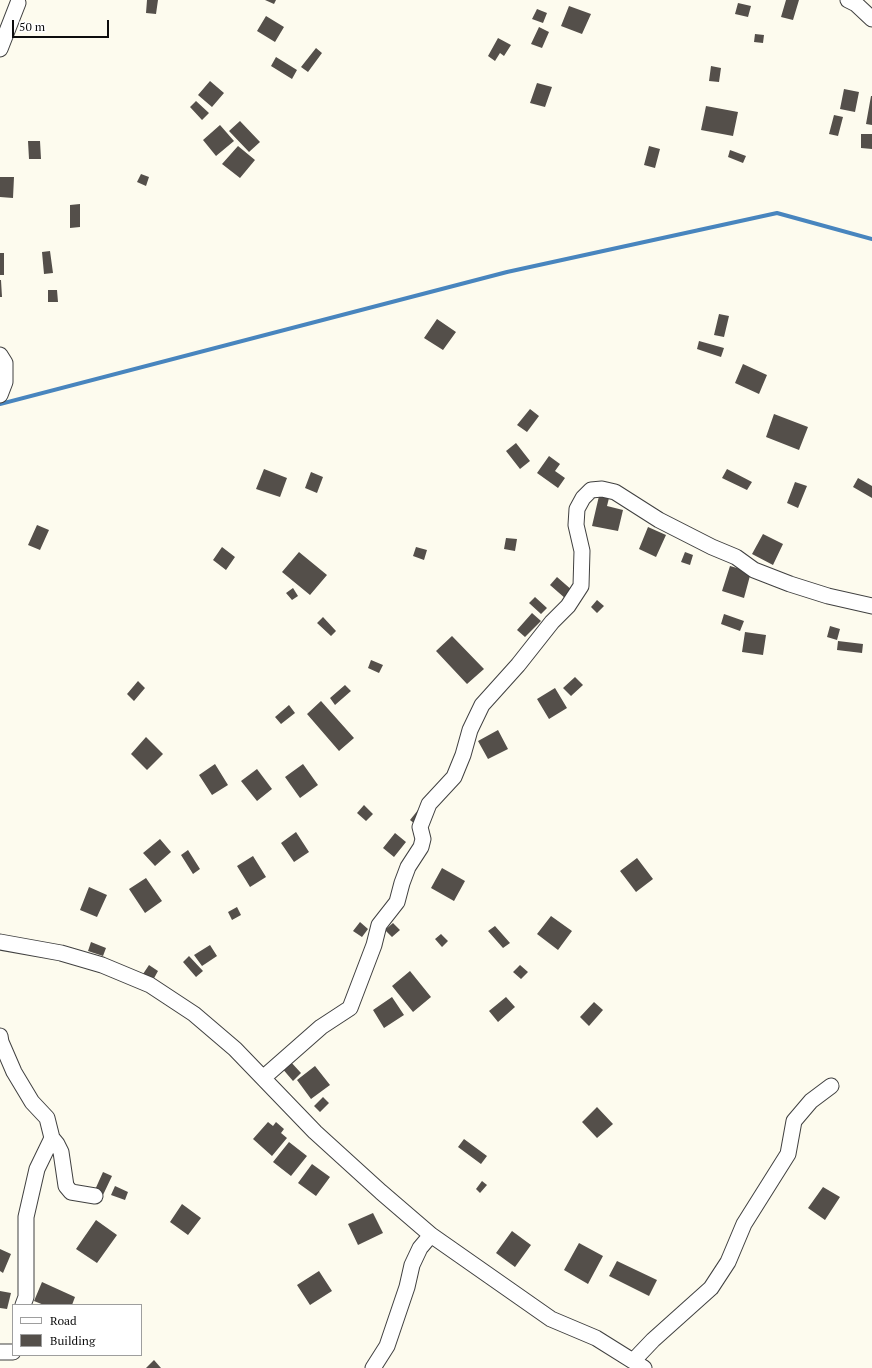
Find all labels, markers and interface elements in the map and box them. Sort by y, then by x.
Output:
scale bar [14,12,111,38]
text: 50 m [19,19,45,34]
legend [12,1304,142,1356]
text: Road [50,1313,77,1328]
text: Building [50,1333,95,1348]

